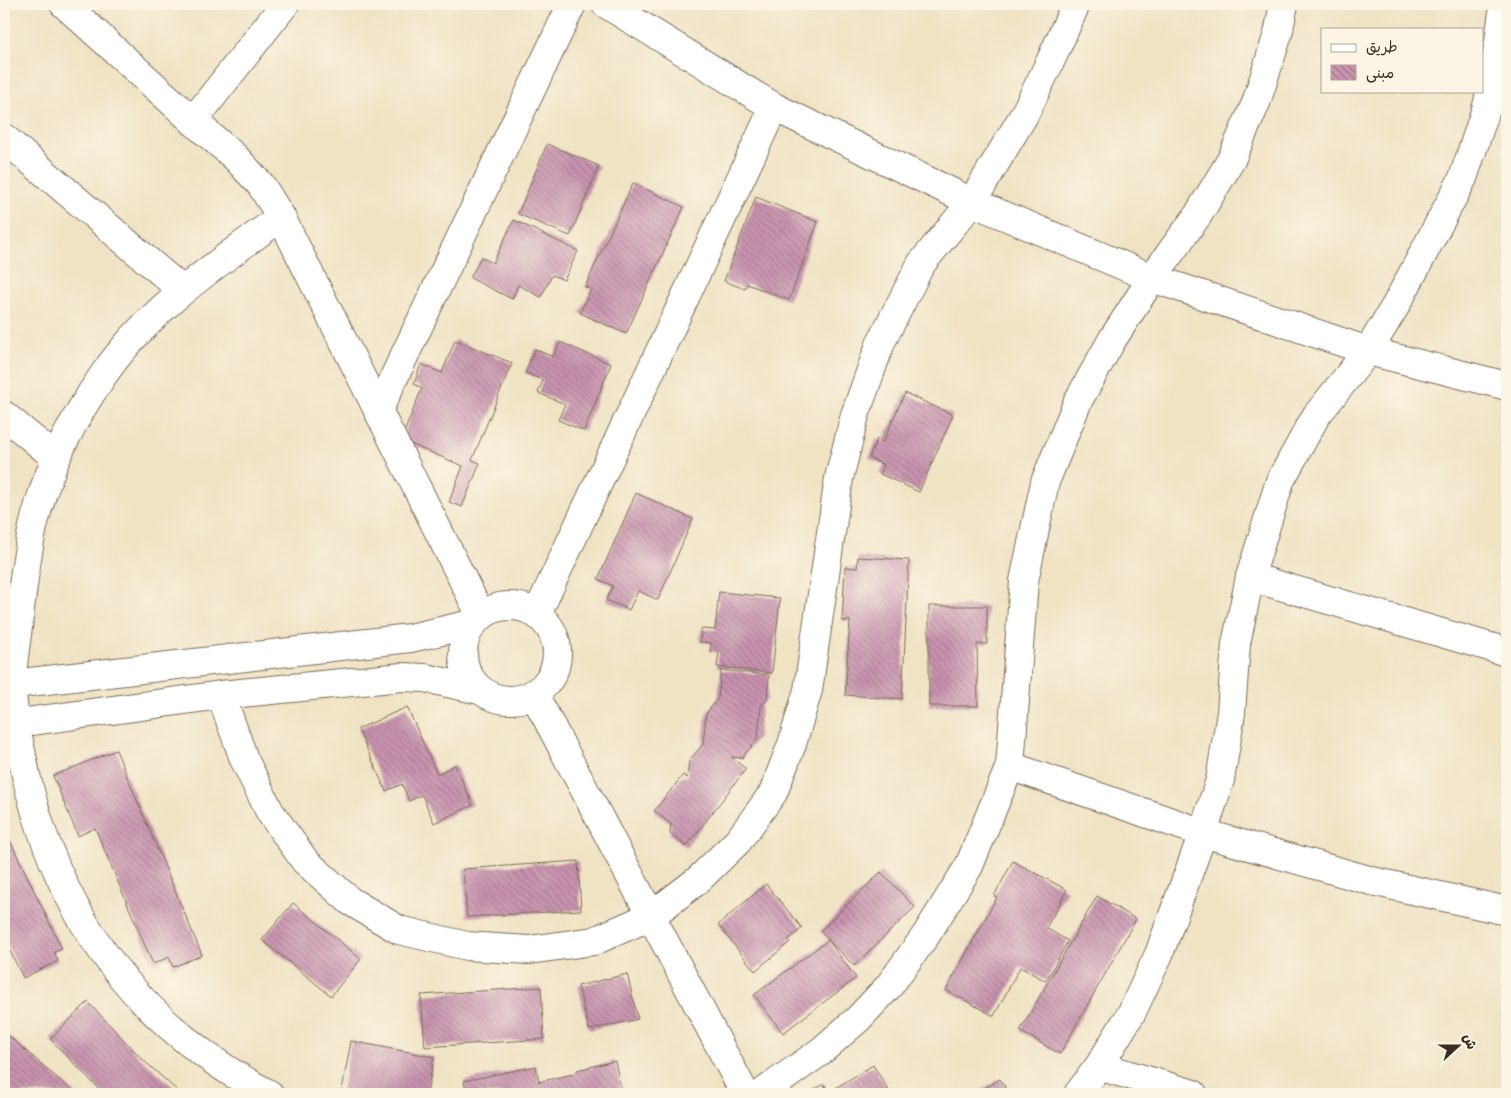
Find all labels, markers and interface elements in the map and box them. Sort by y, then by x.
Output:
legend [1321,28,1484,92]
text: طريق [1366,38,1398,56]
text: مبنى [1366,64,1394,83]
north arrow [1434,1020,1484,1070]
text: ش [1459,1031,1480,1052]

